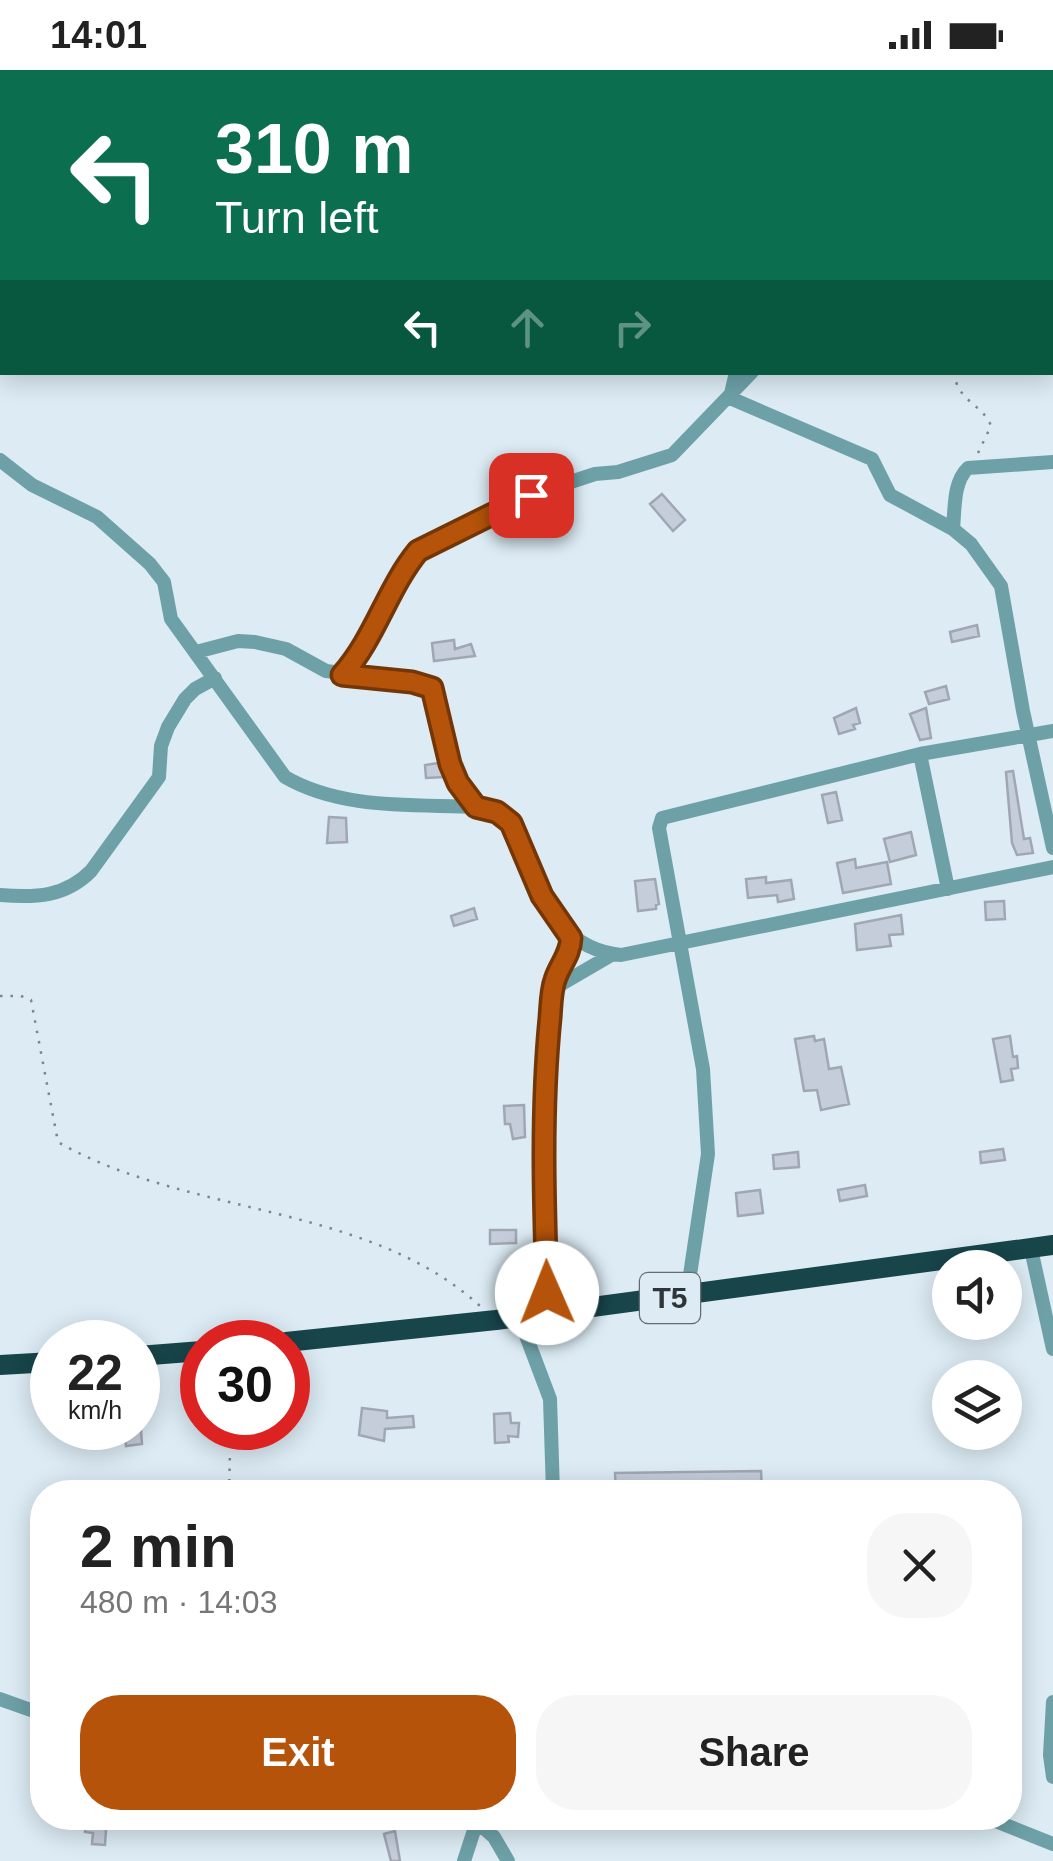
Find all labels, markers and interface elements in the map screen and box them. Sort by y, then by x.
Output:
text: 14:01 [50,14,147,56]
icon: left [50,110,180,240]
text: 310 m [215,110,413,188]
text: Turn left [215,192,378,243]
icon: left [395,300,450,355]
icon: ahead [500,300,555,355]
icon: right [605,300,660,355]
pin [489,453,574,538]
icon: arrive [504,468,559,523]
position arrow [495,1241,599,1345]
map controls [932,1250,1022,1450]
button: sound [932,1250,1022,1340]
road number: T5 [640,1273,700,1323]
speed limit sign: 30 [180,1320,310,1450]
text: 22 [67,1345,123,1401]
button: layers [932,1360,1022,1450]
text: km/h [68,1396,122,1424]
text: 2 min [80,1513,237,1580]
button: close [867,1513,972,1618]
text: 480 m · 14:03 [80,1584,277,1620]
button: Exit [80,1695,516,1810]
button: Share [536,1695,972,1810]

